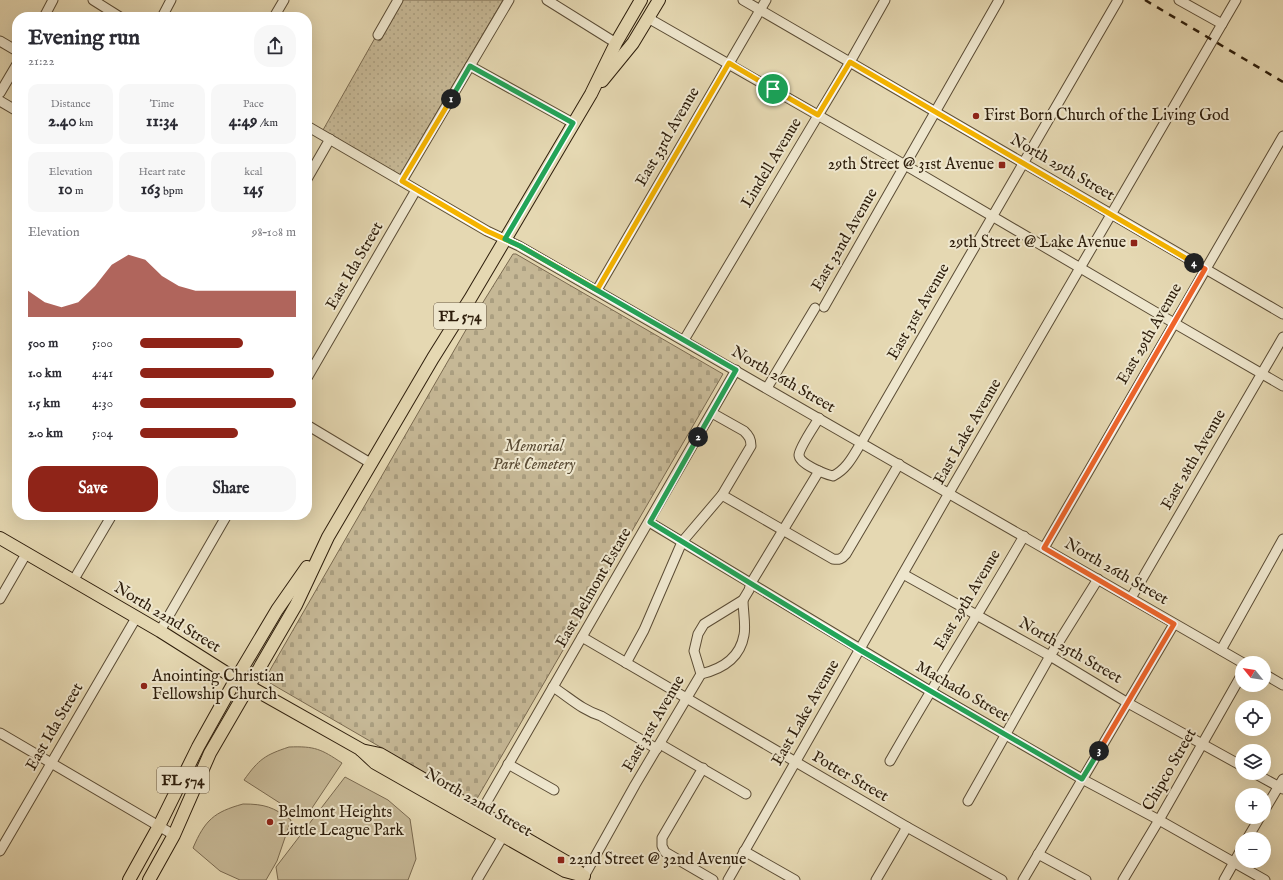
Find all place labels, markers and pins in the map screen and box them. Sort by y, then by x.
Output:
pin [756,72,790,106]
pin: 1 [441,89,461,109]
place label: First Born Church of the Living God [984,106,1230,126]
marker: First Born Church of the Living God [971,111,981,121]
place label: 29th Street @ 31st Avenue [828,155,994,175]
marker: 29th Street @ 31st Avenue [997,160,1007,170]
place label: 29th Street @ Lake Avenue [949,233,1126,253]
marker: 29th Street @ Lake Avenue [1129,238,1139,248]
pin: 4 [1184,253,1204,273]
pin: 2 [688,427,708,447]
place label: Anointing Christian Fellowship Church [151,667,285,705]
marker: Anointing Christian Fellowship Church [139,681,149,691]
pin: 3 [1089,741,1109,761]
place label: Belmont Heights Little League Park [278,803,404,841]
marker: Belmont Heights Little League Park [265,817,275,827]
place label: 22nd Street @ 32nd Avenue [569,850,746,870]
marker: 22nd Street @ 32nd Avenue [556,855,566,865]

